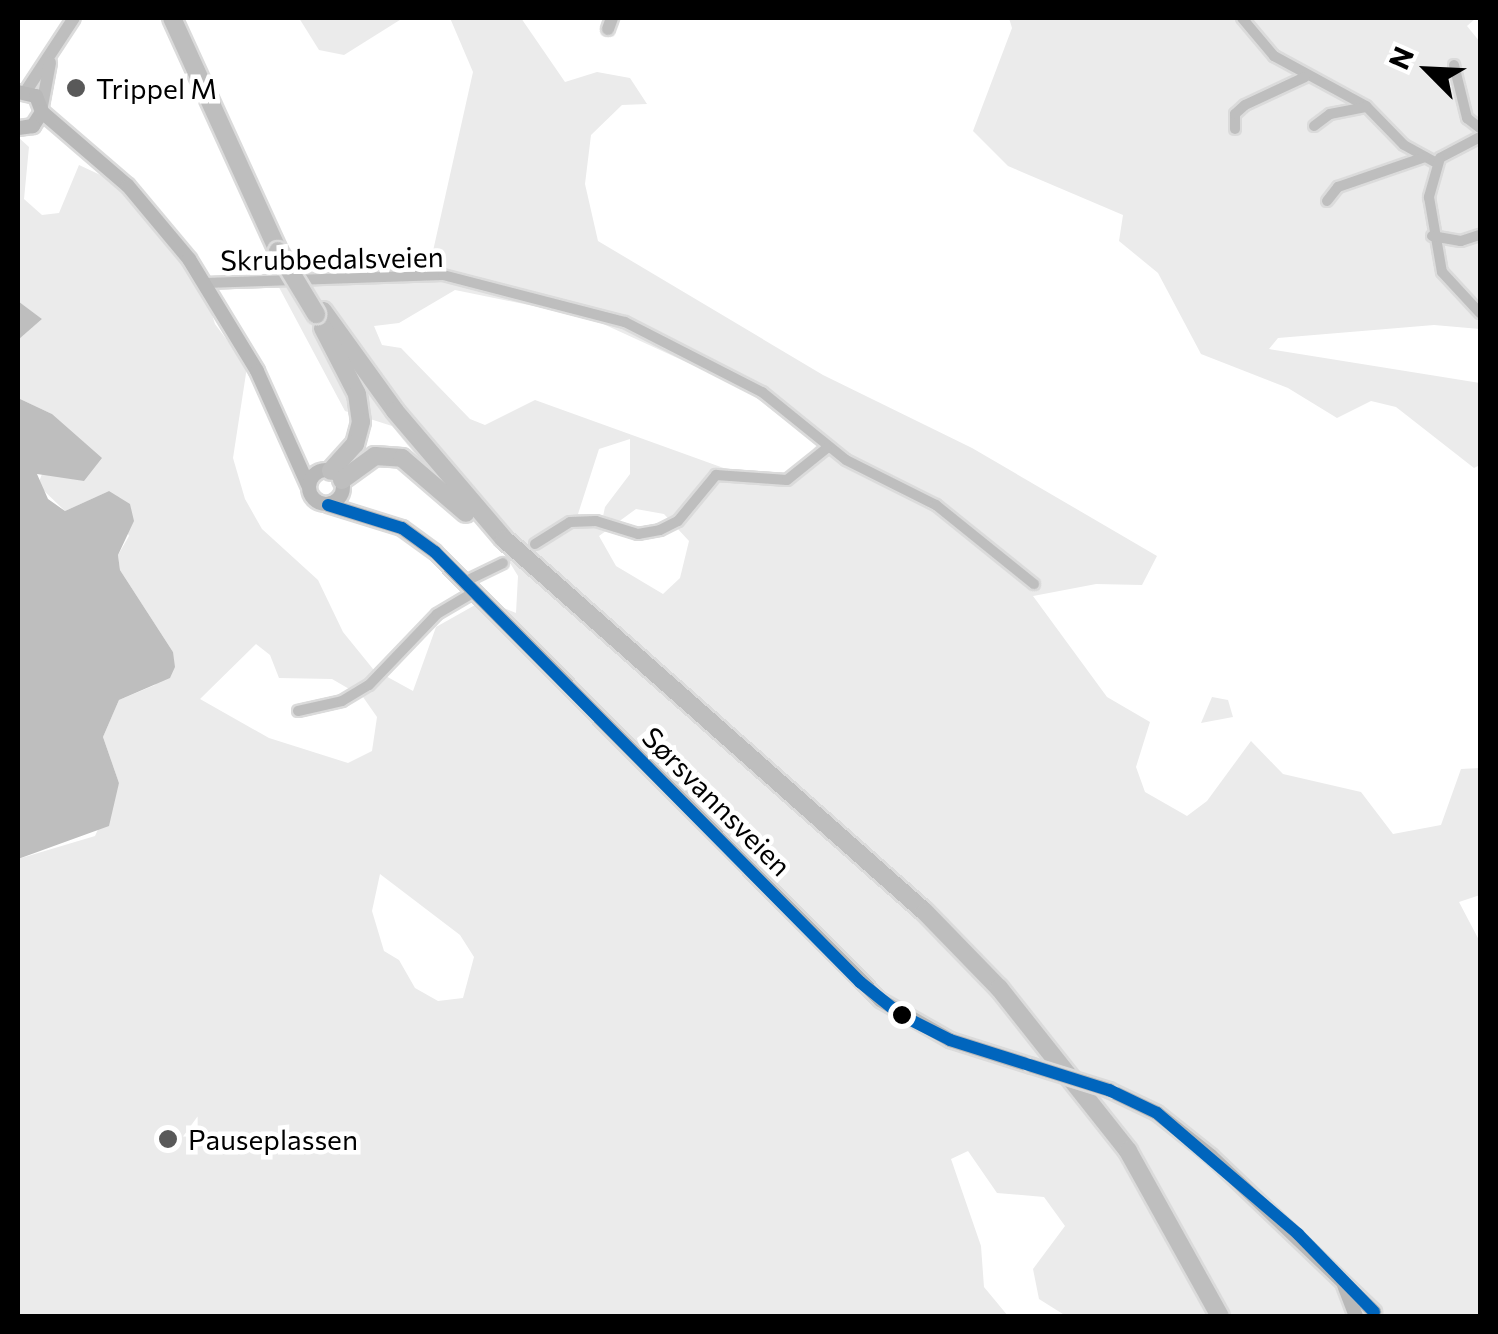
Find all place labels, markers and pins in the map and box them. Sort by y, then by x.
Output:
place label: Trippel M [96,71,217,105]
marker: Trippel M [65,77,87,99]
unlabelled marker [892,1005,912,1025]
place label: Pauseplassen [188,1122,358,1156]
marker: Pauseplassen [157,1128,179,1150]

